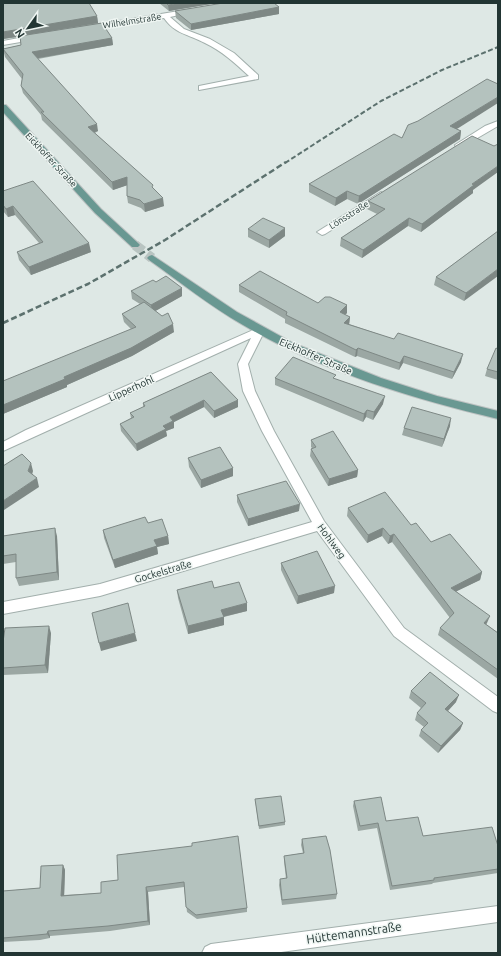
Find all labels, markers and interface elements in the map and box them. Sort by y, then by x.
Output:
north arrow [8,8,48,48]
street label: Wilhelmstraße [102,11,162,31]
text: N [12,27,27,40]
street label: Eickhoffer Straße [23,131,79,189]
street label: Lönsstraße [327,199,371,231]
street label: Eickhoffer Straße [278,336,354,377]
street label: Lipperhohl [107,373,156,403]
street label: Hohlweg [315,522,348,561]
street label: Gockelstraße [133,558,193,585]
street label: Hüttemannstraße [306,919,402,946]

